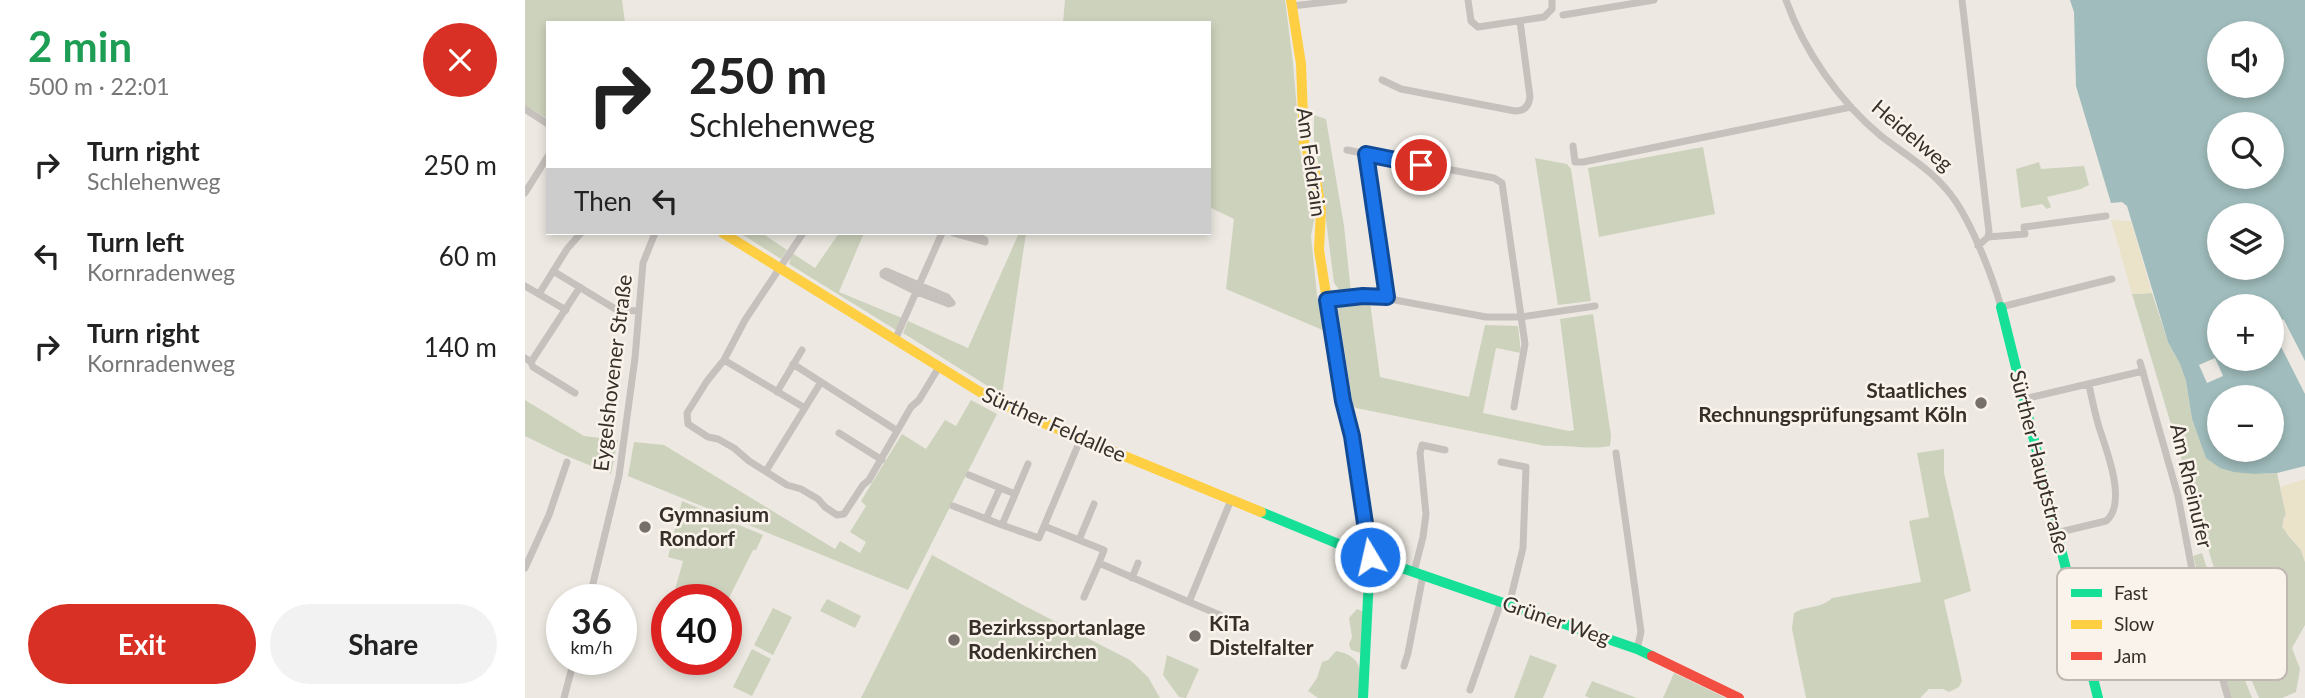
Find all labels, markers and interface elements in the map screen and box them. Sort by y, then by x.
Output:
text: 2 min [28,21,132,71]
map controls [2207,21,2284,462]
button: sound [2207,21,2284,98]
button: close [423,23,497,97]
text: 250 m [689,46,827,104]
icon: right [574,49,665,140]
text: 500 m · 22:01 [28,72,170,100]
street label: Heidelweg [1867,94,1959,176]
text: Schlehenweg [689,105,875,144]
street label: Am Feldrain [1292,105,1333,218]
button: search [2207,112,2284,189]
text: Turn right [87,135,200,167]
pin [1391,135,1451,195]
icon: right [28,146,66,184]
icon: arrive [1402,146,1440,184]
text: 250 m [424,149,497,181]
text: Schlehenweg [87,167,221,195]
icon: left [646,182,684,220]
text: Then [574,185,632,217]
button: layers [2207,203,2284,280]
text: Turn left [87,226,184,258]
icon: left [28,237,66,275]
text: 60 m [439,240,497,272]
text: Kornradenweg [87,258,235,286]
street label: Eygelshovener Straße [587,273,636,473]
button: + [2207,294,2284,371]
text: Turn right [87,317,200,349]
icon: right [28,328,66,366]
text: 140 m [424,331,497,363]
text: Kornradenweg [87,349,235,377]
street label: Sürther Hauptstraße [2006,367,2075,556]
place label: Staatliches Rechnungsprüfungsamt Köln [1698,377,1967,426]
street label: Sürther Feldallee [979,381,1130,467]
button: − [2207,385,2284,462]
marker: Staatliches Rechnungsprüfungsamt Köln [1973,395,1989,411]
street label: Am Rheinufer [2166,421,2219,551]
place label: Gymnasium Rondorf [659,501,769,550]
marker: Gymnasium Rondorf [637,519,653,535]
position arrow [1333,520,1407,594]
legend [2057,568,2287,680]
text: Fast [2114,581,2148,604]
speed limit sign: 40 [651,584,742,675]
street label: Grüner Weg [1499,589,1614,650]
text: 36 [571,599,612,641]
button: Exit [28,604,256,684]
button: Share [270,604,497,684]
place label: KiTa Distelfalter [1209,610,1314,659]
text: Slow [2114,612,2154,635]
place label: Bezirkssportanlage Rodenkirchen [968,614,1146,663]
marker: KiTa Distelfalter [1187,628,1203,644]
marker: Bezirkssportanlage Rodenkirchen [946,632,962,648]
text: km/h [570,636,613,658]
text: Jam [2114,644,2147,667]

